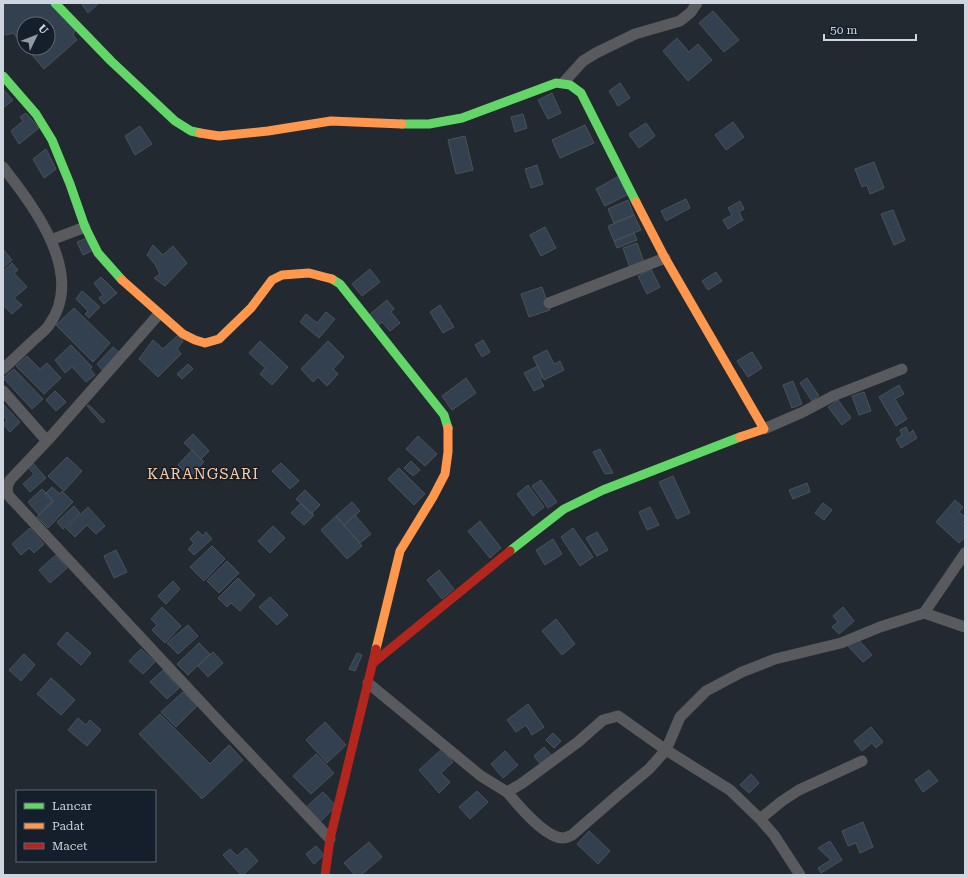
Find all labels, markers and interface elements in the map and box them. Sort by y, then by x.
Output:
north arrow [16,16,56,56]
scale bar [824,16,916,42]
text: U [35,22,51,37]
text: 50 m [830,23,857,37]
district label: KARANGSARI [147,465,259,483]
legend [16,790,156,862]
text: Lancar [52,799,92,813]
text: Padat [52,819,85,833]
text: Macet [52,839,88,853]

